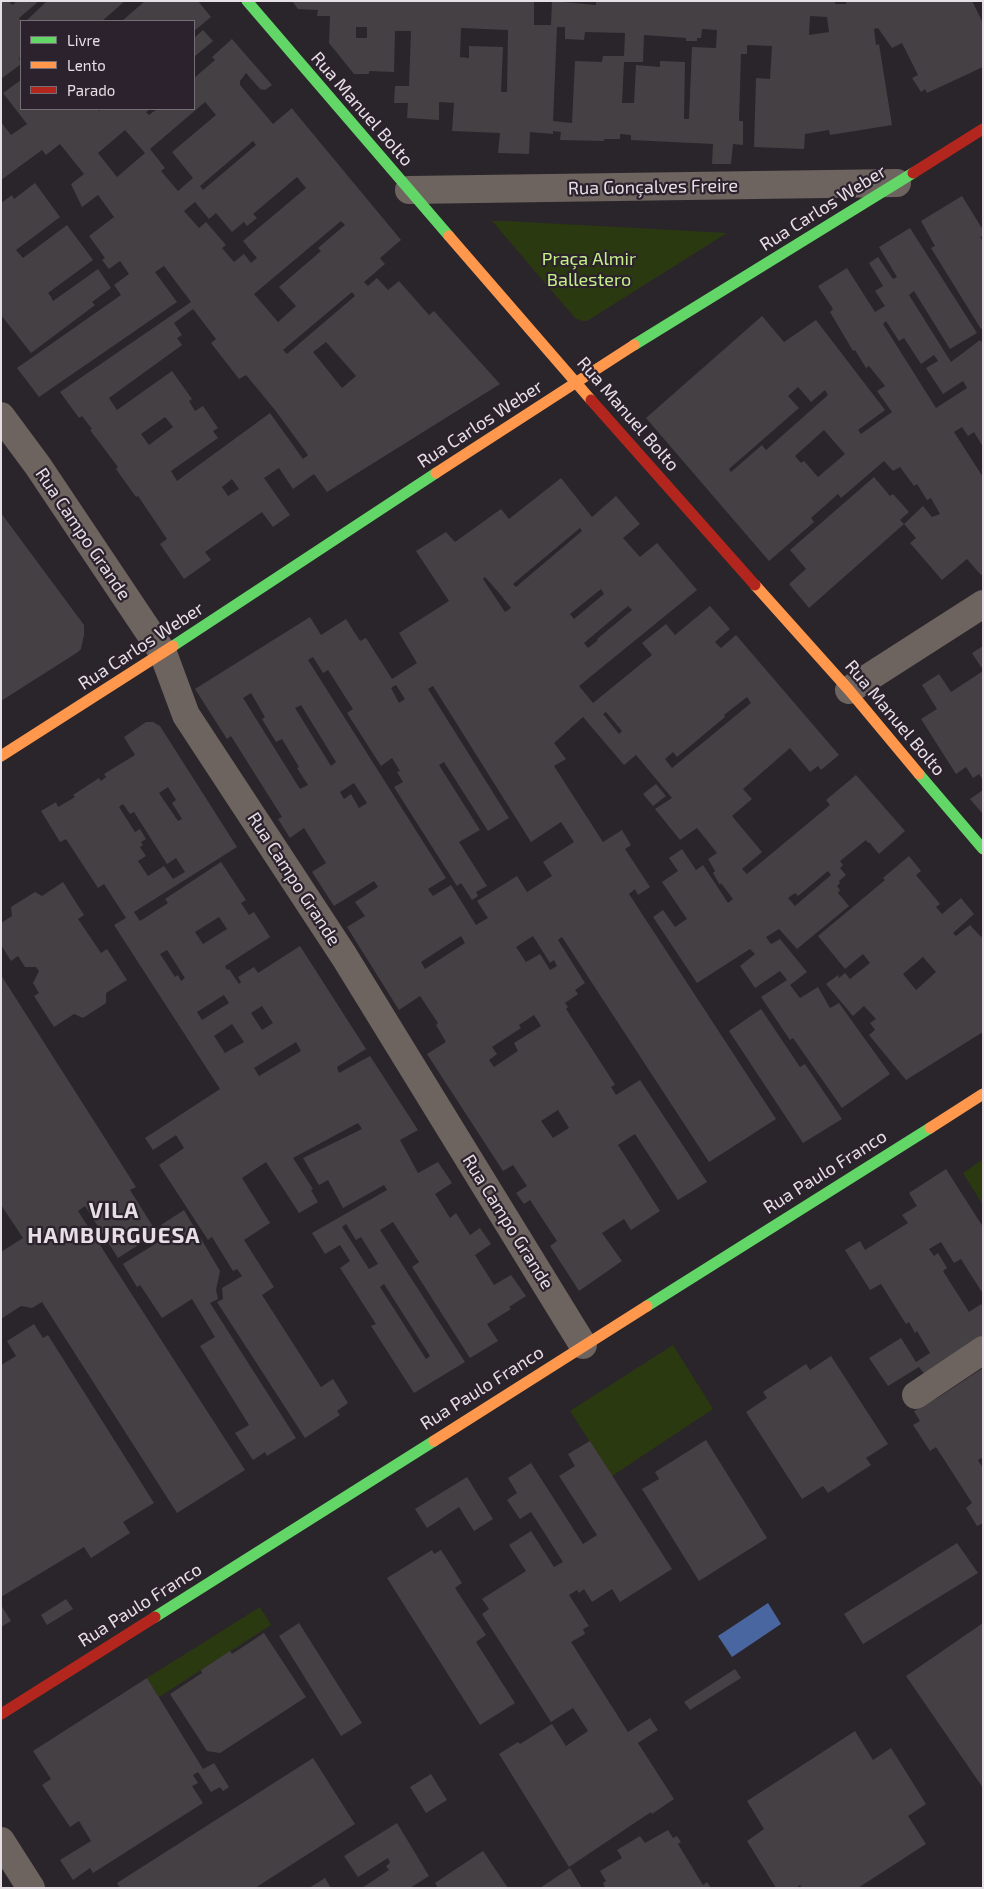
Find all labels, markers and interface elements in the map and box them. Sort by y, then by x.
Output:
legend [20,20,195,110]
text: Livre [67,31,100,49]
street label: Rua Manuel Bolto [306,47,418,171]
text: Lento [67,56,106,74]
text: Parado [67,81,115,99]
street label: Rua Carlos Weber [756,160,890,256]
street label: Rua Gonçalves Freire [568,175,738,199]
park label: Praça Almir Ballestero [542,248,636,290]
street label: Rua Manuel Bolto [572,352,684,476]
street label: Rua Carlos Weber [413,375,547,473]
street label: Rua Campo Grande [31,464,135,604]
street label: Rua Carlos Weber [74,597,208,695]
street label: Rua Manuel Bolto [840,656,950,780]
street label: Rua Campo Grande [243,808,345,950]
street label: Rua Paulo Franco [759,1125,891,1219]
street label: Rua Campo Grande [458,1151,558,1293]
district label: VILA HAMBURGUESA [26,1198,202,1250]
street label: Rua Paulo Franco [416,1341,548,1435]
street label: Rua Paulo Franco [74,1558,206,1652]

